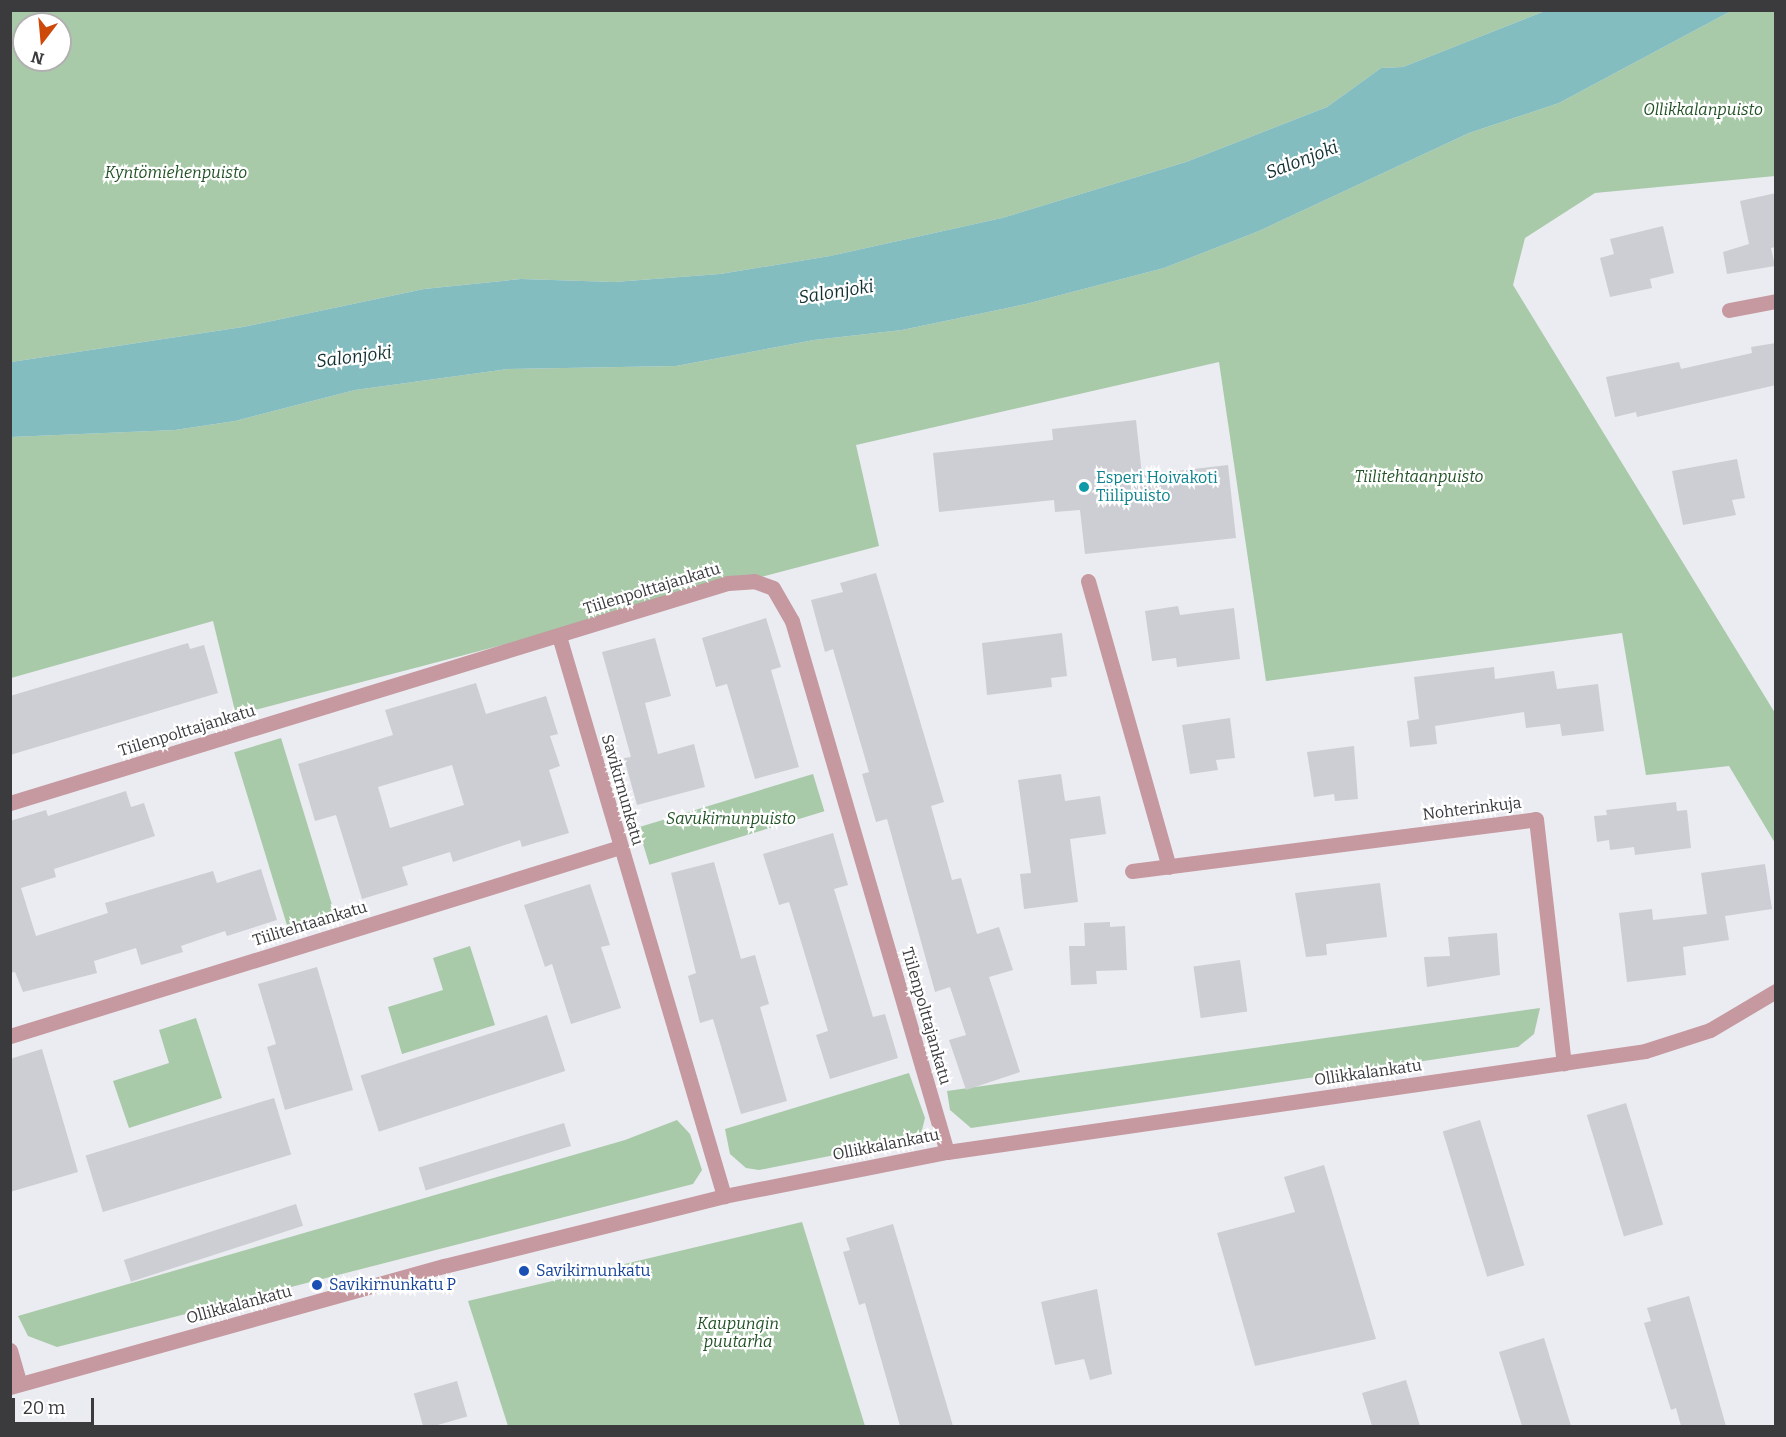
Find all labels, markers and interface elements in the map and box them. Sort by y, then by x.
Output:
north arrow [12,12,72,72]
text: N [29,47,46,69]
park label: Ollikkalanpuisto [1643,100,1763,120]
water label: Salonjoki [1263,136,1341,184]
park label: Kyntömiehenpuisto [105,163,247,183]
water label: Salonjoki [797,275,875,309]
water label: Salonjoki [315,342,393,372]
park label: Tiilitehtaanpuisto [1354,467,1484,487]
place label: Esperi Hoivakoti Tiilipuisto [1096,468,1218,506]
marker: Esperi Hoivakoti Tiilipuisto [1077,480,1091,494]
street label: Tiilenpolttajankatu [581,559,723,619]
street label: Tiilenpolttajankatu [116,701,258,761]
street label: Savikirnunkatu [597,732,647,848]
street label: Nohterinkuja [1421,793,1523,825]
park label: Savukirnunpuisto [666,809,796,829]
street label: Tiilitehtaankatu [251,897,369,951]
street label: Tiilenpolttajankatu [897,945,955,1087]
street label: Ollikkalankatu [1313,1056,1423,1090]
street label: Ollikkalankatu [831,1125,941,1165]
place label: Savikirnunkatu [536,1261,650,1281]
marker: Savikirnunkatu [517,1264,531,1278]
place label: Savikirnunkatu P [329,1275,456,1295]
marker: Savikirnunkatu P [310,1278,324,1292]
street label: Ollikkalankatu [184,1282,294,1328]
park label: Kaupungin puutarha [697,1314,779,1352]
scale bar [15,1386,98,1424]
text: 20 m [23,1397,65,1419]

